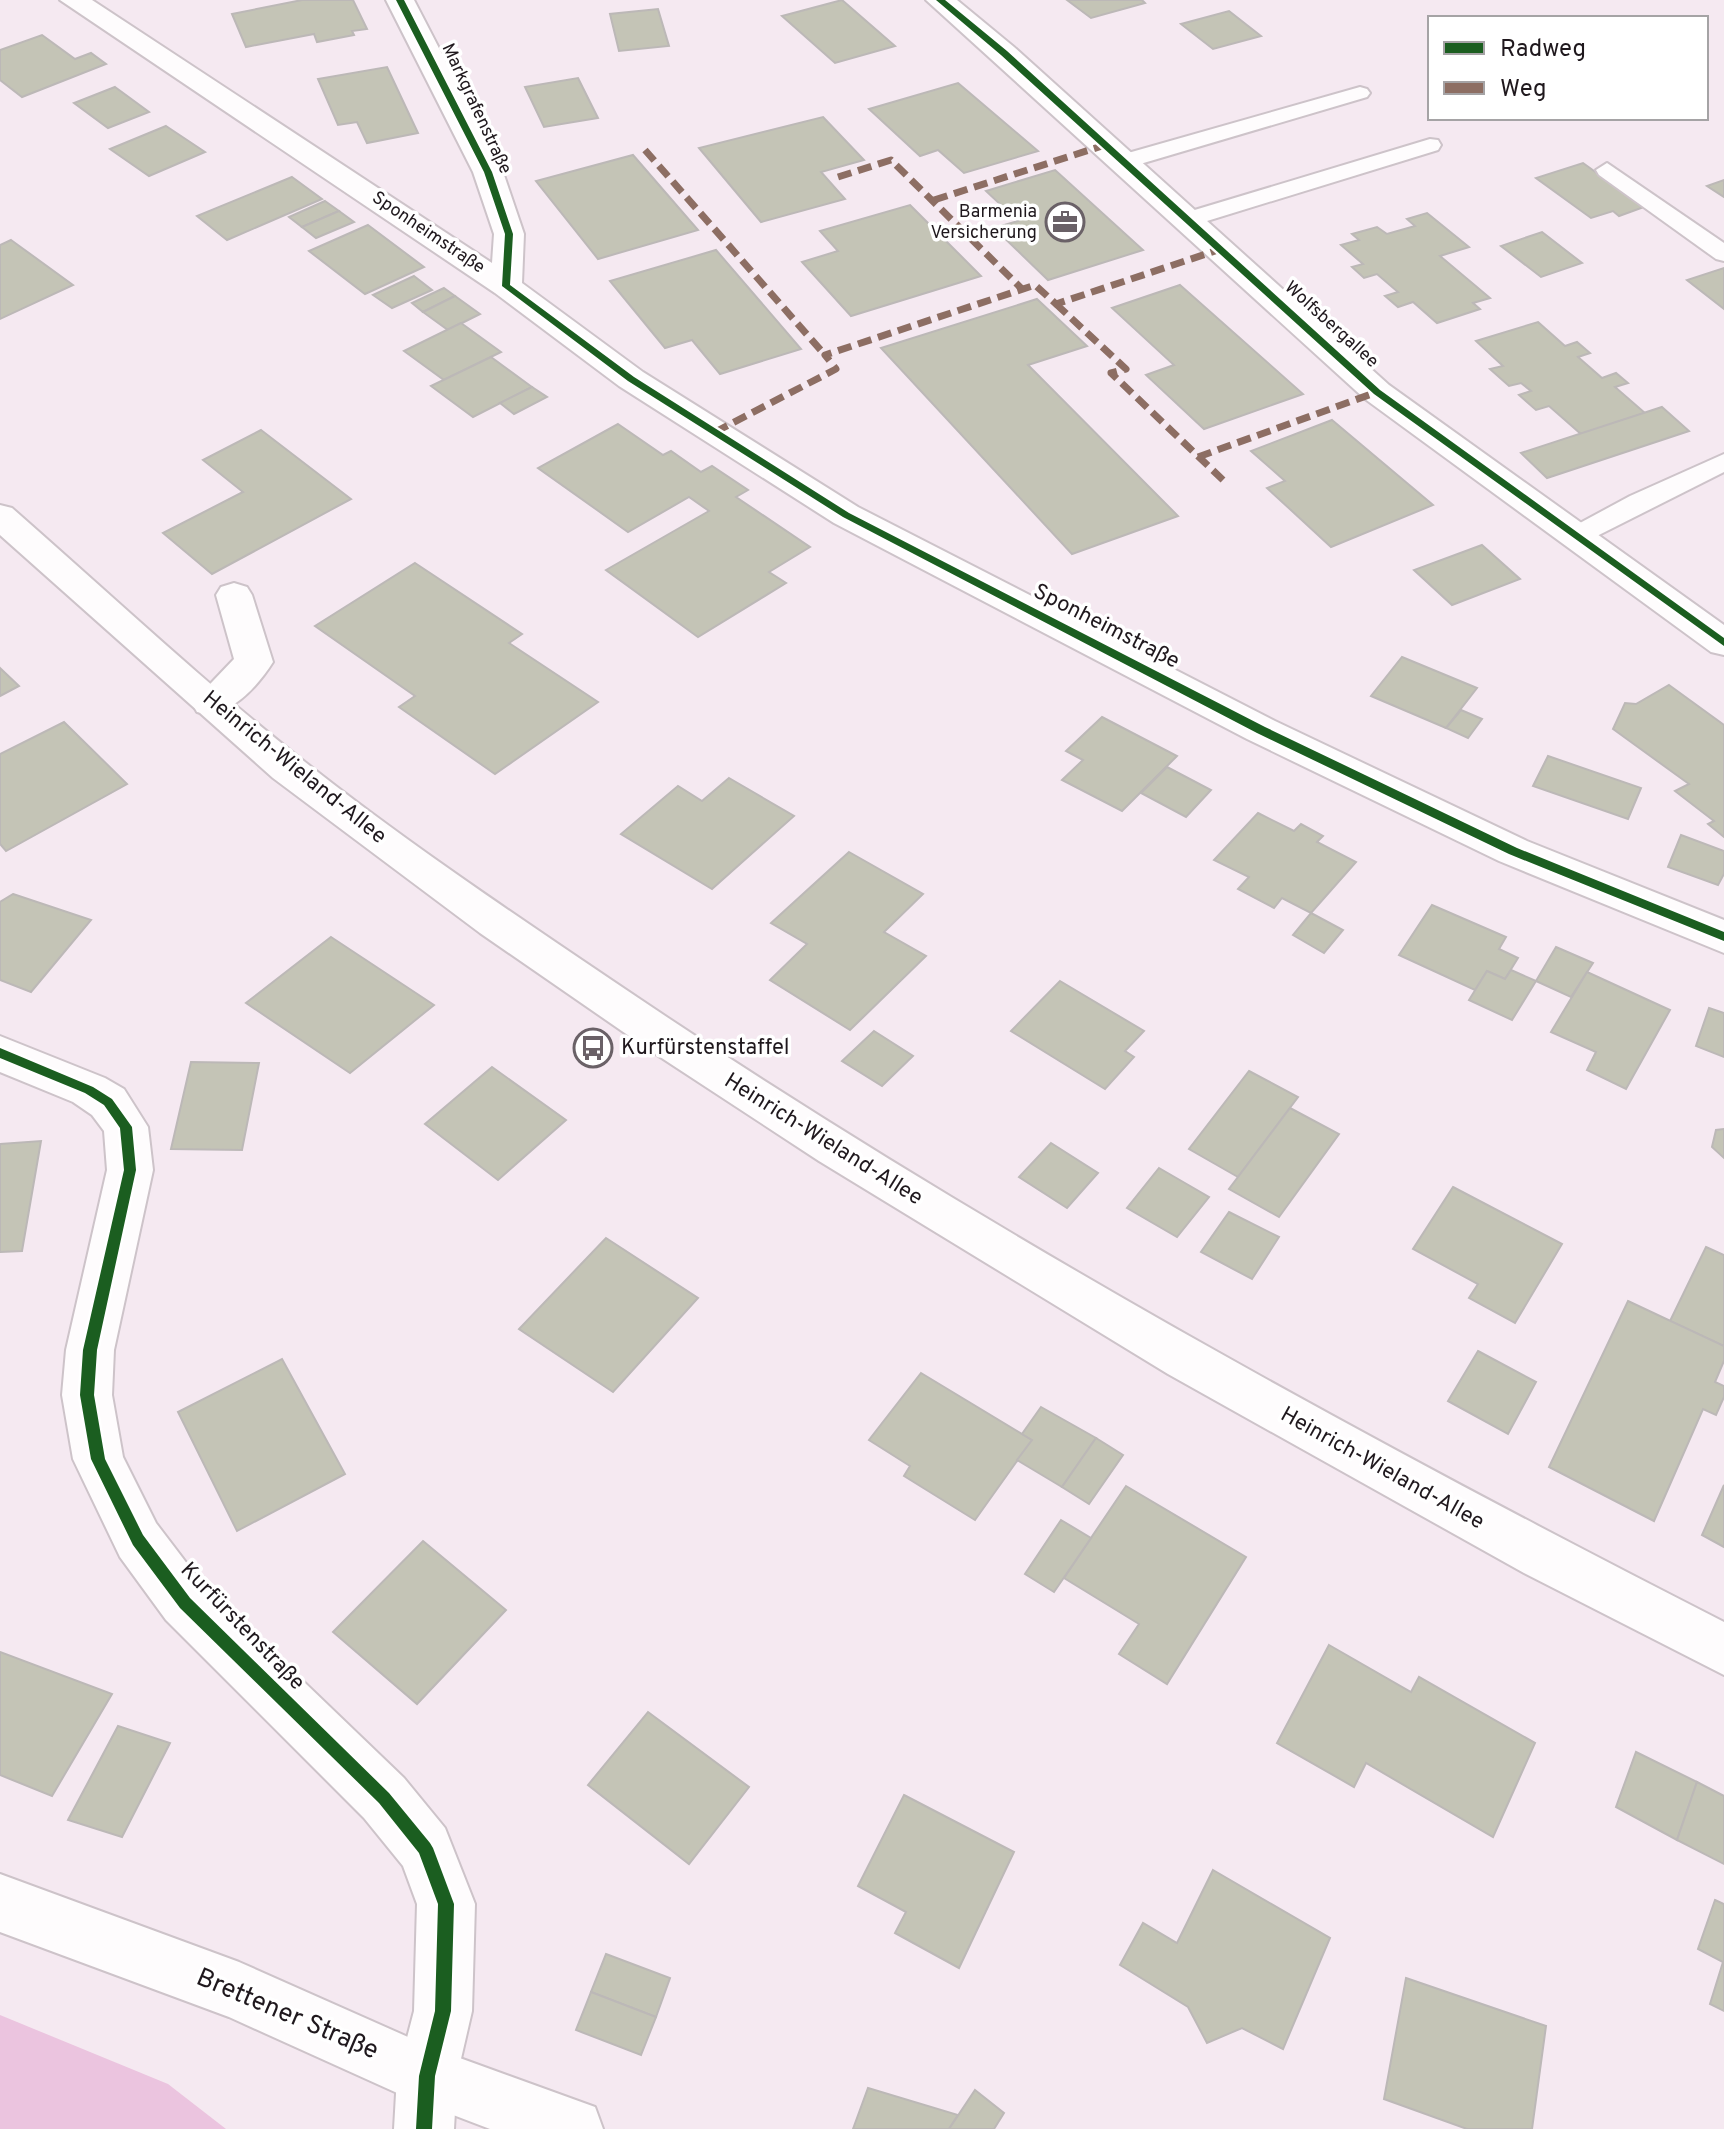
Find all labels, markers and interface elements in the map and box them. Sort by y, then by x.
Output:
legend [1428,16,1708,120]
text: Radweg [1500,35,1586,65]
street label: Markgrafenstraße [436,40,516,178]
text: Weg [1500,75,1547,105]
street label: Sponheimstraße [367,187,489,279]
place label: Barmenia Versicherung [930,201,1037,245]
office icon: Barmenia Versicherung [1044,201,1086,243]
street label: Wolfsbergallee [1279,277,1383,373]
street label: Sponheimstraße [1028,579,1184,675]
street label: Heinrich-Wieland-Allee [197,685,391,851]
bus stop icon: Kurfürstenstaffel [572,1027,614,1069]
place label: Kurfürstenstaffel [621,1035,790,1062]
street label: Heinrich-Wieland-Allee [719,1068,927,1212]
street label: Heinrich-Wieland-Allee [1275,1402,1489,1536]
street label: Kurfürstenstraße [174,1557,310,1697]
street label: Brettener Straße [191,1962,383,2068]

